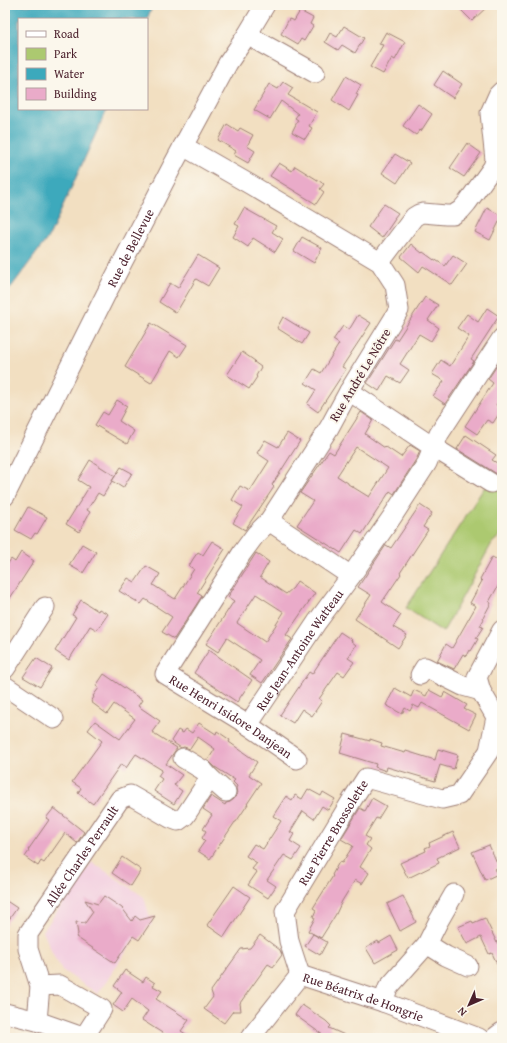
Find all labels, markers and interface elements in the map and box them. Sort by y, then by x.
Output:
legend [18,18,148,110]
text: Road [54,25,80,42]
text: Park [54,45,78,62]
text: Water [54,65,84,82]
text: Building [54,85,97,102]
street label: Rue de Bellevue [102,205,158,290]
street label: Rue André Le Nôtre [325,325,395,425]
street label: Rue Jean-Antoine Watteau [251,585,348,714]
street label: Rue Henri Isidore Danjean [166,670,297,763]
street label: Rue Pierre Brossolette [293,776,372,889]
street label: Allée Charles Perrault [40,801,123,910]
street label: Rue Béatrix de Hongrie [301,967,427,1026]
north arrow [449,985,489,1025]
text: N [453,1003,470,1020]

